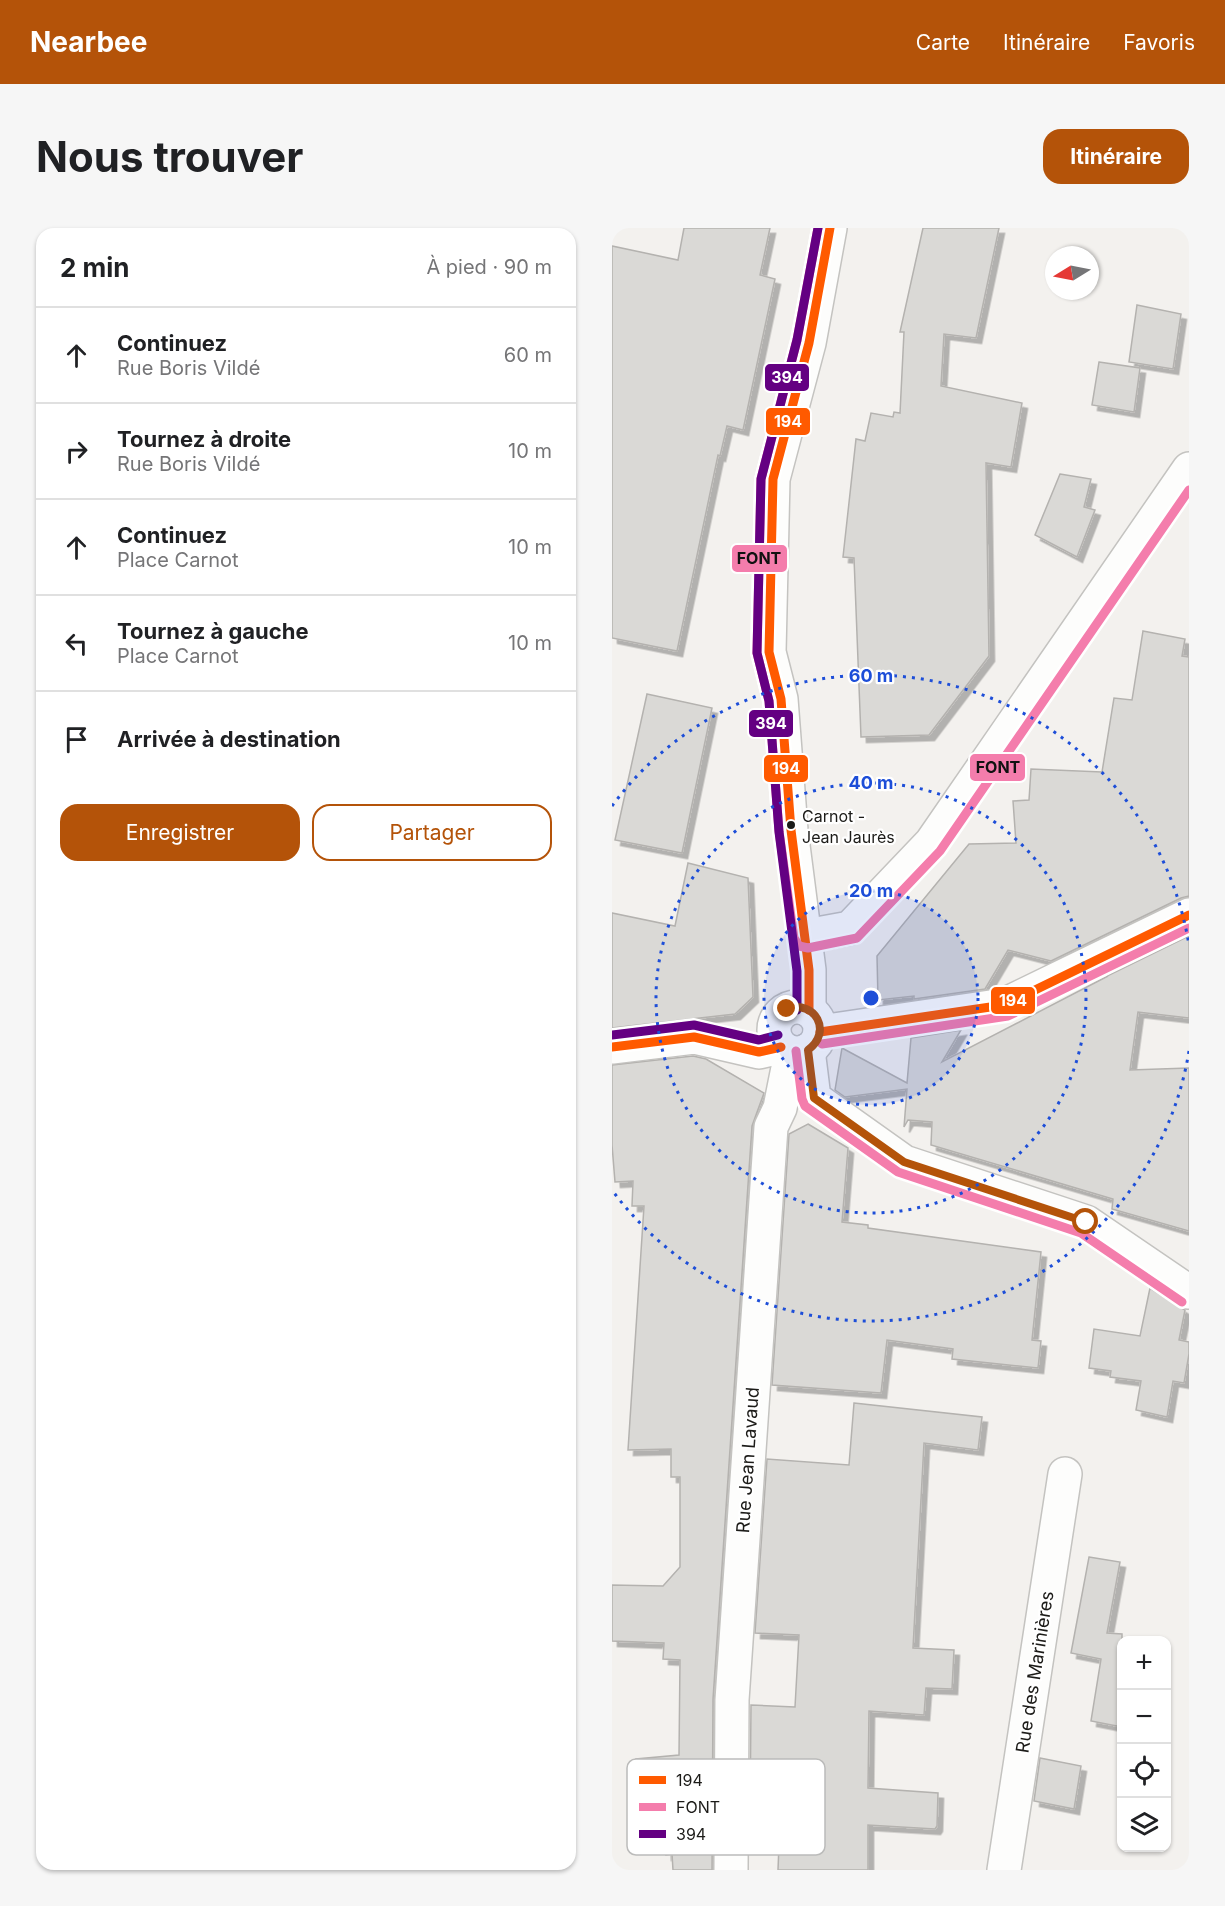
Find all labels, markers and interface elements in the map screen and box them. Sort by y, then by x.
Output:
text: Nearbee [30,25,147,59]
text: Carte [916,30,970,55]
text: Itinéraire [1003,30,1090,55]
text: Favoris [1123,30,1195,55]
button: Itinéraire [1043,129,1189,184]
text: Nous trouver [36,131,303,182]
north arrow [1045,246,1099,300]
text: 2 min [60,252,130,283]
text: À pied · 90 m [426,255,552,279]
text: Continuez [117,330,227,356]
icon: ahead [60,339,93,372]
text: 60 m [504,343,552,367]
text: Rue Boris Vildé [117,356,260,380]
line badge: 394 [764,363,810,392]
text: 394 [771,367,803,387]
line badge: 194 [765,407,811,436]
text: 194 [774,411,802,431]
text: Tournez à droite [117,426,291,452]
icon: right [60,435,93,468]
text: 10 m [508,439,552,463]
text: Rue Boris Vildé [117,452,260,476]
text: Continuez [117,522,227,548]
icon: ahead [60,531,93,564]
text: 10 m [508,535,552,559]
line badge: FONT [731,544,788,573]
text: Place Carnot [117,548,239,572]
text: FONT [737,548,782,568]
text: Tournez à gauche [117,618,309,644]
icon: left [60,627,93,660]
text: 10 m [508,631,552,655]
text: Place Carnot [117,644,239,668]
text: 60 m [849,665,893,686]
line badge: 394 [748,709,794,738]
text: 394 [755,713,787,733]
icon: arrive [60,723,93,756]
text: Arrivée à destination [117,726,341,752]
line badge: FONT [969,753,1026,782]
line badge: 194 [763,754,809,783]
text: FONT [976,757,1021,777]
text: 194 [772,758,800,778]
text: 40 m [849,772,894,793]
button: Enregistrer [60,804,300,861]
button: Partager [312,804,552,861]
place label: Carnot - Jean Jaurès [802,806,895,847]
marker: Carnot - Jean Jaurès [785,819,797,831]
text: 20 m [849,880,893,901]
line badge: 194 [990,986,1036,1015]
centre of rings [861,988,881,1008]
text: 194 [999,990,1027,1010]
route end [773,995,799,1021]
route start [1072,1208,1098,1234]
street label: Rue Jean Lavaud [732,1386,763,1534]
street label: Rue des Marinières [1011,1589,1058,1754]
map controls [1117,1636,1171,1852]
button: + [1117,1636,1171,1690]
button: − [1117,1690,1171,1744]
button: locate [1117,1744,1171,1798]
legend [627,1759,825,1855]
text: 194 [676,1770,703,1790]
text: FONT [676,1797,720,1817]
button: layers [1117,1798,1171,1852]
text: 394 [676,1824,706,1844]

